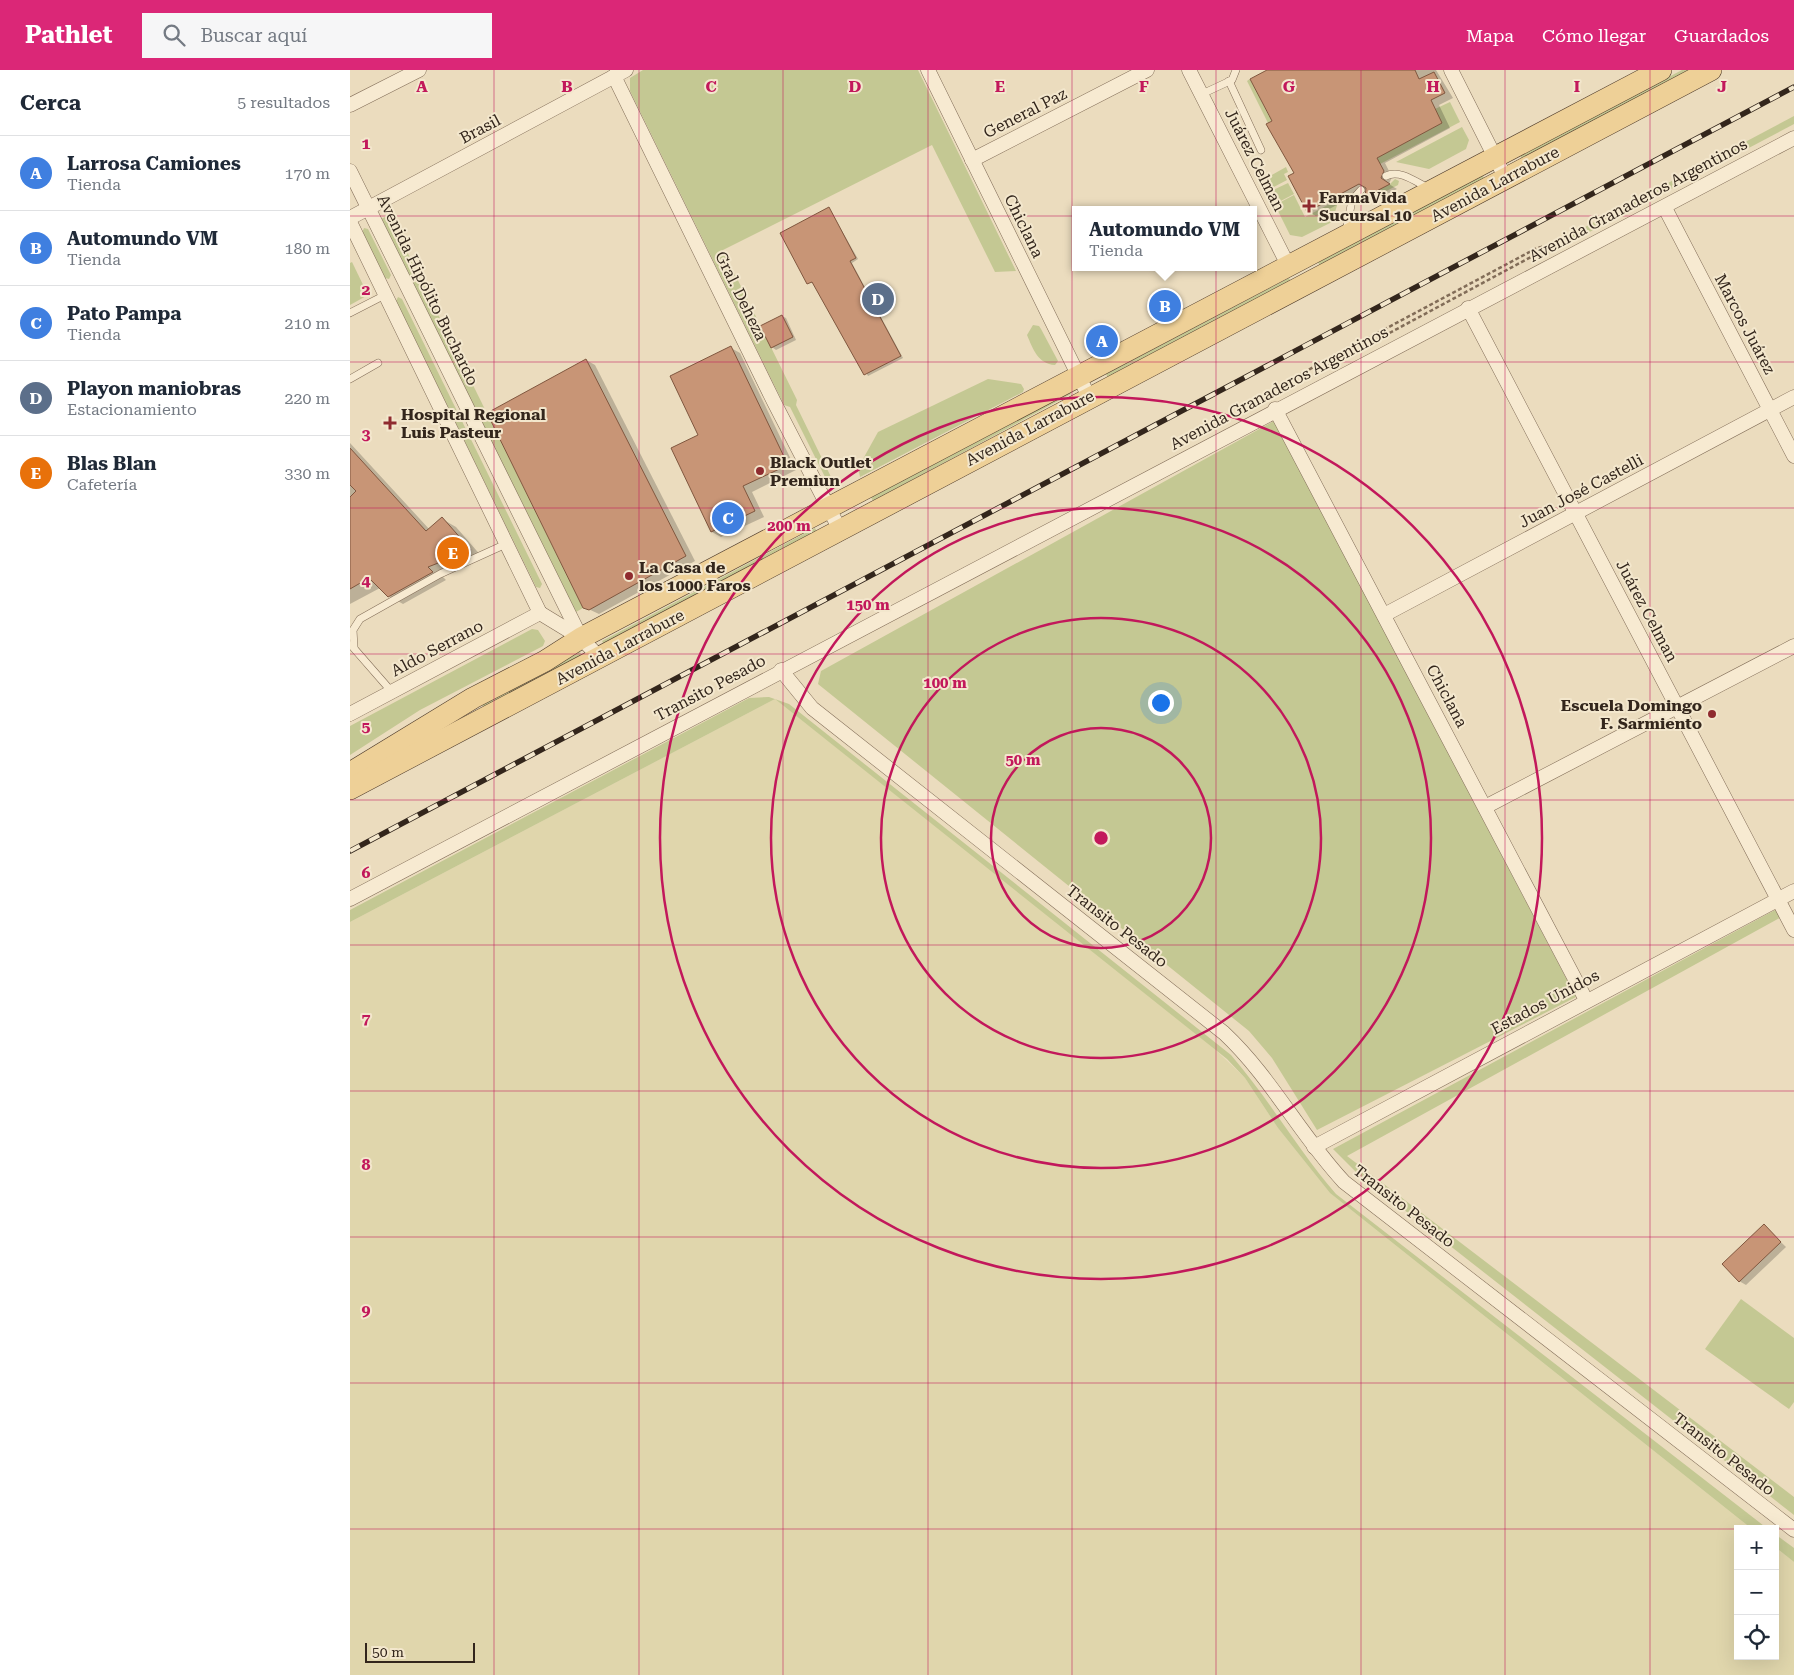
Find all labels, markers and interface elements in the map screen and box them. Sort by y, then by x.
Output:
search box [142,13,492,58]
text: Pathlet [25,21,112,49]
icon: search [160,21,188,49]
text: Buscar aquí [200,24,307,47]
text: Mapa [1466,25,1514,46]
text: Cómo llegar [1542,25,1646,46]
text: Guardados [1674,25,1769,46]
text: A [416,77,428,96]
text: B [561,77,573,96]
text: C [705,77,717,96]
text: D [849,77,862,96]
text: E [995,77,1005,96]
text: F [1139,77,1149,96]
text: G [1283,77,1296,96]
text: H [1426,77,1440,96]
text: I [1574,77,1580,96]
text: J [1717,77,1727,96]
street label: General Paz [980,84,1070,142]
text: Cerca [20,91,81,115]
text: 5 resultados [237,93,330,112]
street label: Juárez Celman [1221,105,1289,215]
street label: Brasil [456,110,504,148]
text: 1 [362,134,371,153]
street label: Avenida Granaderos Argentinos [1526,134,1751,266]
street label: Avenida Larrabure [1428,142,1563,226]
text: Larrosa Camiones [67,152,241,175]
text: A [30,164,42,183]
text: 170 m [284,164,330,183]
text: Tienda [67,175,121,194]
place label: FarmaVida Sucursal 10 [1319,188,1412,225]
street label: Avenida Hipólito Buchardo [373,191,483,389]
street label: Chiclana [1000,191,1048,261]
marker: FarmaVida Sucursal 10 [1303,200,1315,212]
popup [1072,206,1257,271]
text: Automundo VM [1089,218,1240,241]
text: Automundo VM [67,227,218,250]
text: B [30,239,42,258]
text: 180 m [284,239,330,258]
text: Tienda [1089,241,1143,260]
street label: Gral. Deheza [711,248,771,344]
text: Tienda [67,250,121,269]
street label: Marcos Juárez [1711,271,1780,378]
text: 2 [362,280,371,299]
pin: D [862,280,894,318]
pin: B [1149,287,1181,325]
text: Pato Pampa [67,302,181,325]
text: C [30,314,42,333]
text: 210 m [284,314,330,333]
pin: A [1086,322,1118,360]
street label: Avenida Granaderos Argentinos [1167,322,1392,454]
text: Tienda [67,325,121,344]
text: Playon maniobras [67,377,241,400]
street label: Avenida Larrabure [963,386,1098,470]
text: D [30,389,42,408]
text: 220 m [284,389,330,408]
text: Estacionamiento [67,400,197,419]
place label: Hospital Regional Luis Pasteur [401,405,546,442]
marker: Hospital Regional Luis Pasteur [383,416,397,430]
text: 3 [362,425,371,444]
street label: Juan José Castelli [1516,450,1646,532]
text: Blas Blan [67,452,157,475]
place label: Black Outlet Premiun [770,453,872,490]
text: E [31,464,41,483]
text: 330 m [284,464,330,483]
marker: Black Outlet Premiun [754,465,766,477]
text: Cafetería [67,475,137,494]
pin: C [712,499,744,537]
text: 200 m [767,517,811,535]
pin: E [437,534,469,572]
street label: Juárez Celman [1612,557,1682,665]
place label: La Casa de los 1000 Faros [639,558,751,595]
marker: La Casa de los 1000 Faros [623,570,635,582]
text: 4 [362,571,371,590]
text: 150 m [846,596,890,614]
street label: Avenida Larrabure [553,605,688,689]
street label: Aldo Serrano [388,616,486,680]
street label: Transito Pesado [651,651,769,725]
street label: Chiclana [1423,661,1472,731]
text: 100 m [923,674,967,692]
your location [1148,690,1174,716]
place label: Escuela Domingo F. Sarmiento [1561,696,1702,733]
marker: Escuela Domingo F. Sarmiento [1706,708,1718,720]
text: 5 [362,717,371,736]
text: 50 m [1005,751,1041,769]
centre of rings [1092,829,1110,847]
text: 6 [362,863,371,882]
street label: Transito Pesado [1063,881,1172,972]
street label: Estados Unidos [1488,965,1603,1039]
text: 7 [362,1009,371,1028]
text: 8 [362,1155,371,1174]
street label: Transito Pesado [1350,1161,1459,1252]
text: 9 [362,1301,371,1320]
street label: Transito Pesado [1670,1409,1779,1500]
map controls [1734,1525,1779,1660]
button: + [1734,1525,1779,1570]
button: − [1734,1570,1779,1615]
button: locate [1734,1615,1779,1660]
scale bar [365,1640,475,1663]
text: 50 m [372,1644,404,1660]

